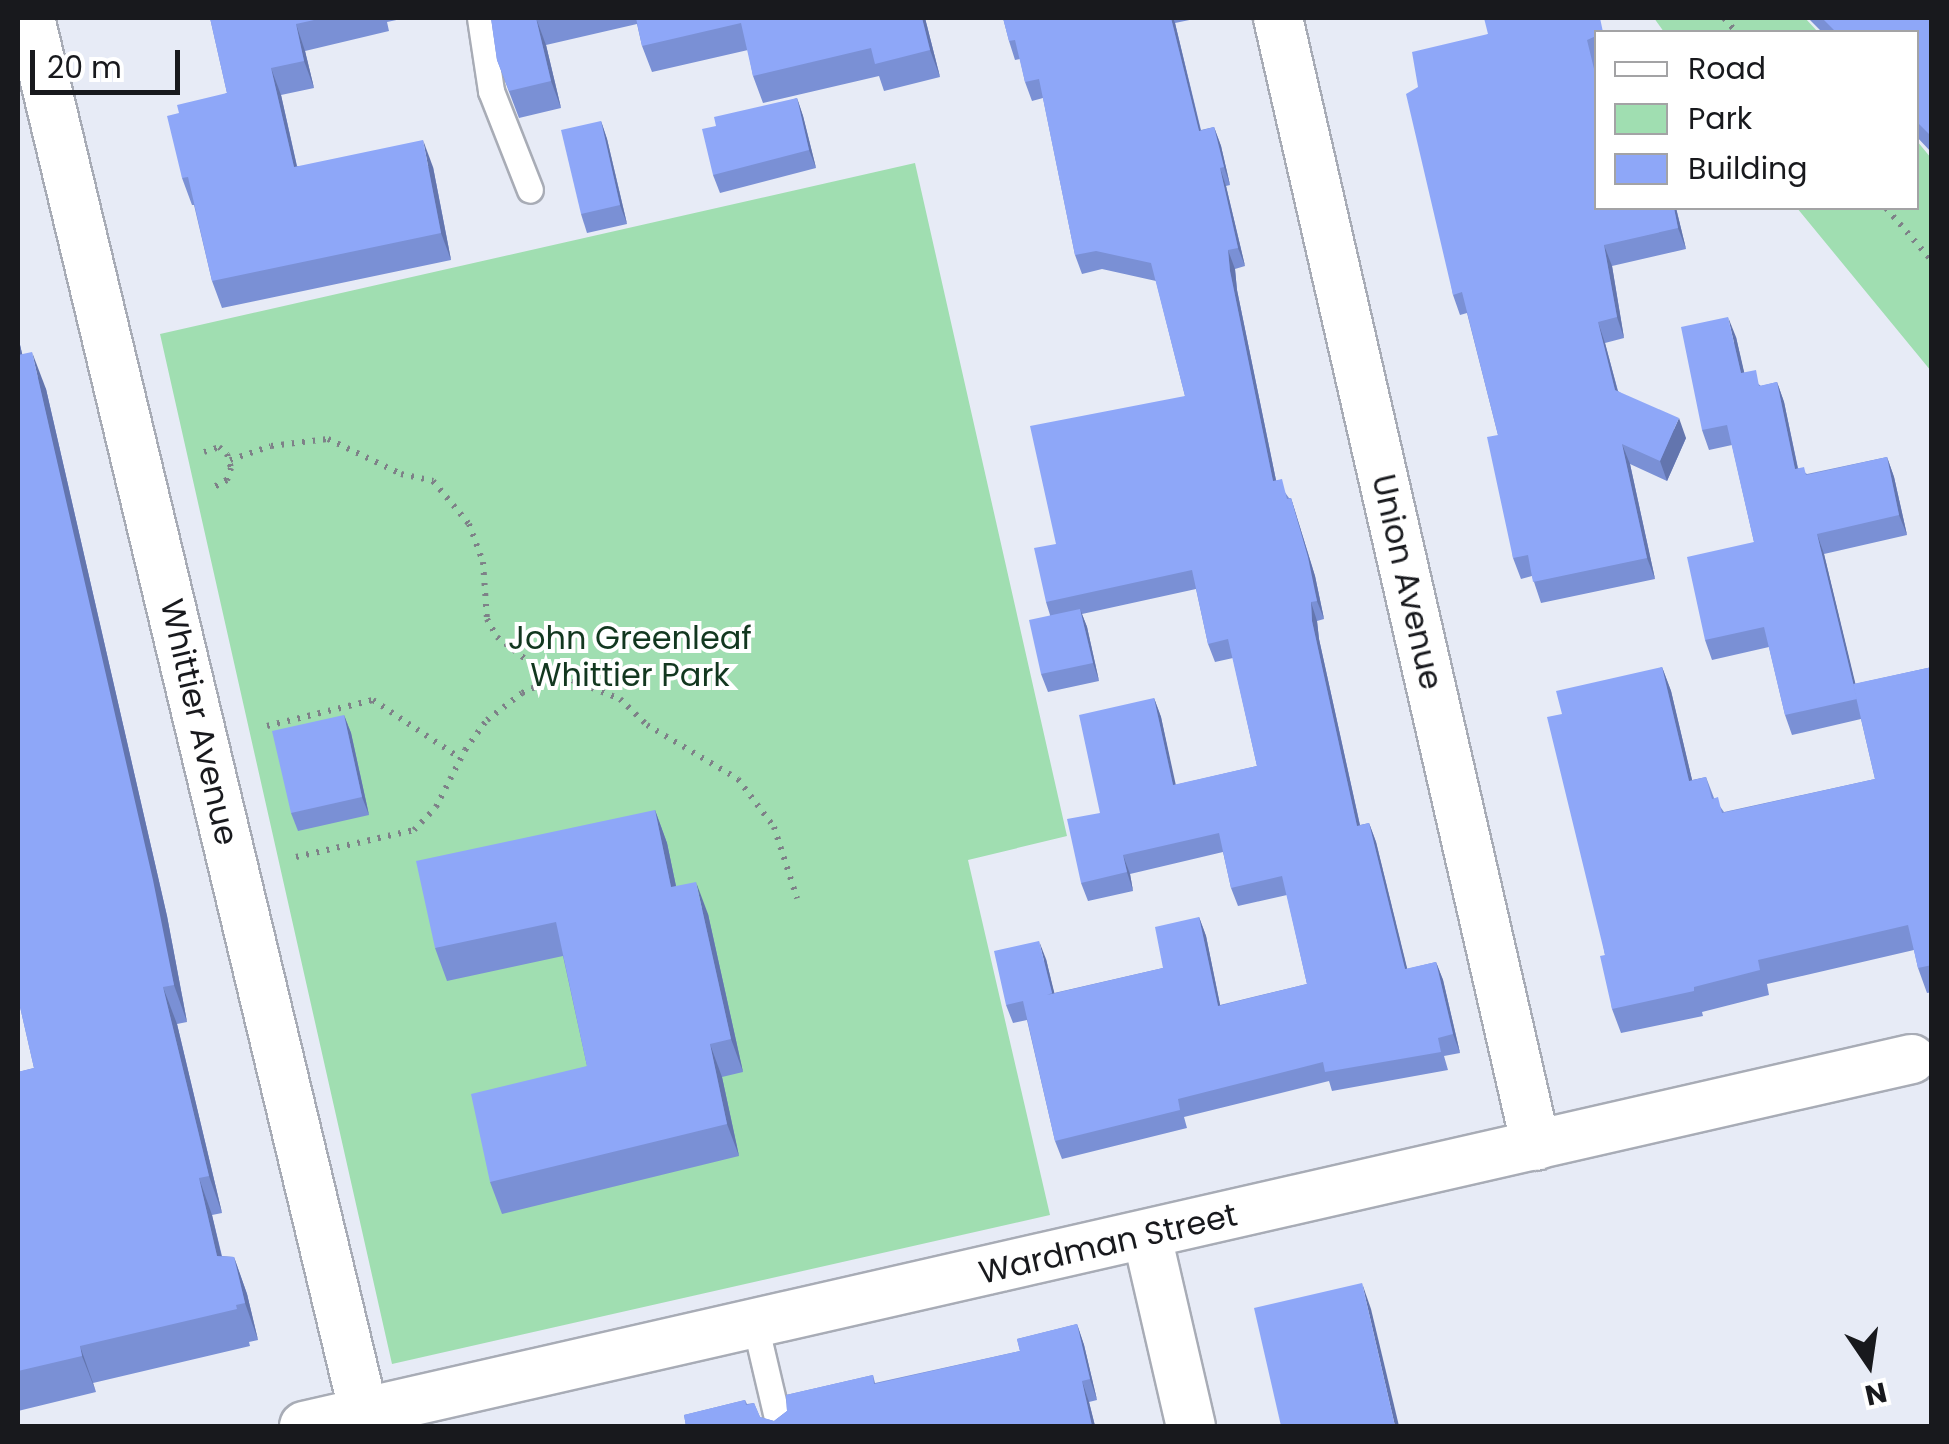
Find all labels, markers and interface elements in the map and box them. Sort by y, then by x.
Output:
scale bar [35,30,185,92]
legend [1594,30,1919,210]
text: 20 m [47,46,122,89]
text: Road [1688,47,1766,90]
text: Park [1688,97,1752,140]
text: Building [1688,147,1808,190]
street label: Union Avenue [1364,471,1450,693]
street label: Whittier Avenue [152,595,246,849]
park label: John Greenleaf Whittier Park [508,620,752,695]
street label: Wardman Street [975,1196,1241,1292]
north arrow [1819,1314,1919,1414]
text: N [1861,1372,1891,1415]

